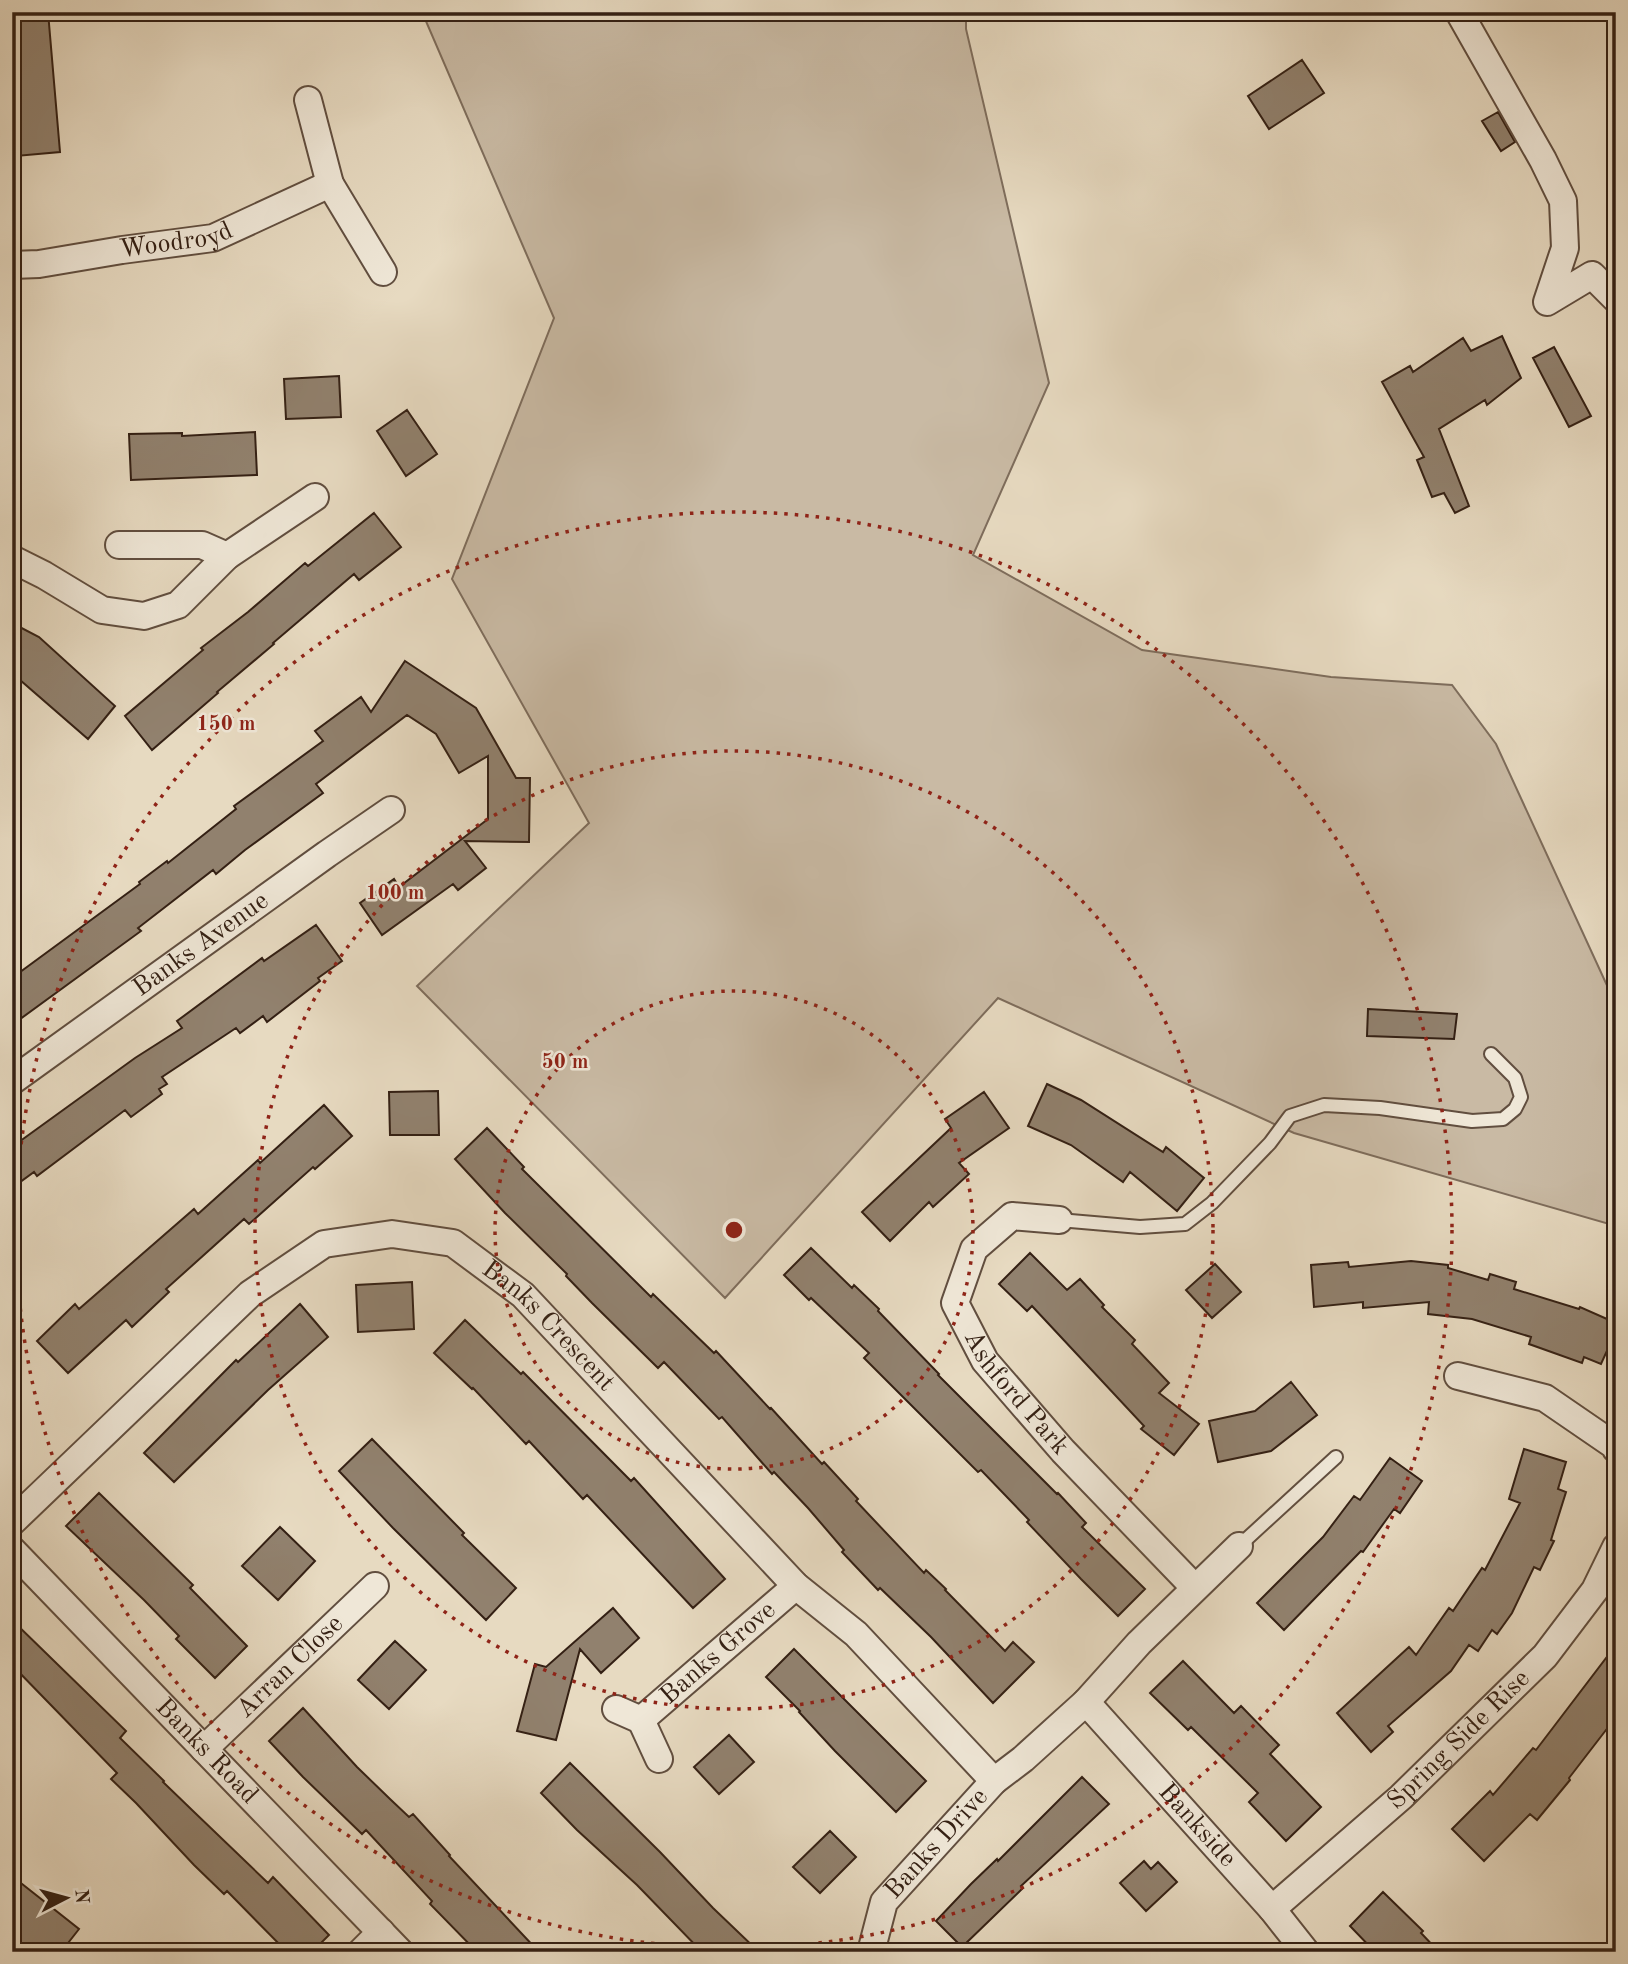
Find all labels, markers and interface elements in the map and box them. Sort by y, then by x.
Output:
street label: Woodroyd [118,218,237,263]
text: 150 m [196,714,256,735]
text: 100 m [365,883,425,904]
street label: Banks Avenue [129,888,273,1002]
text: 50 m [541,1052,589,1073]
centre of rings [722,1218,746,1242]
street label: Banks Crescent [477,1256,619,1396]
street label: Ashford Park [959,1327,1073,1460]
street label: Banks Grove [656,1597,781,1710]
street label: Arran Close [232,1611,348,1723]
street label: Spring Side Rise [1383,1665,1535,1815]
street label: Banks Road [150,1694,263,1809]
street label: Bankside [1153,1779,1241,1872]
street label: Banks Drive [880,1784,993,1904]
north arrow [32,1862,102,1932]
text: N [70,1888,91,1905]

